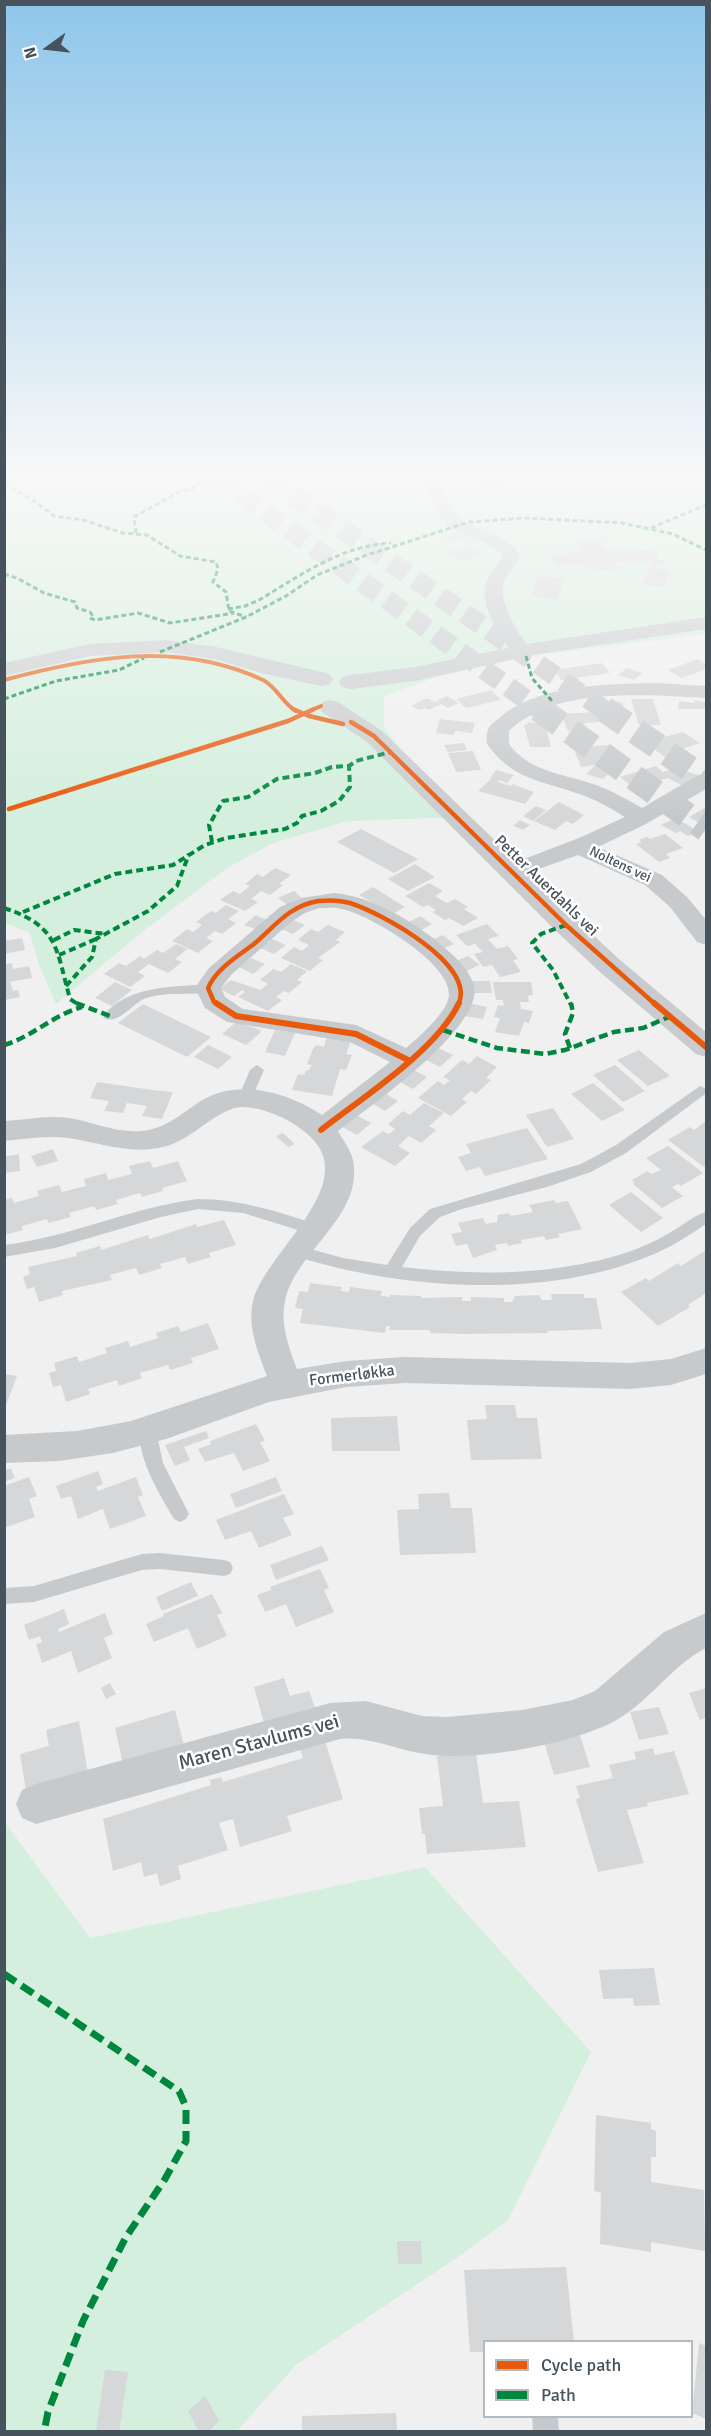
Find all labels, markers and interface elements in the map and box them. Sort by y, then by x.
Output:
north arrow [18,18,78,78]
text: N [20,45,42,61]
street label: Petter Auerdahls vei [490,831,602,941]
street label: Noltens vei [586,843,654,887]
street label: Formerløkka [308,1361,396,1391]
street label: Maren Stavlums vei [176,1710,342,1776]
legend [483,2340,693,2418]
text: Cycle path [541,2354,621,2376]
text: Path [541,2384,576,2406]

